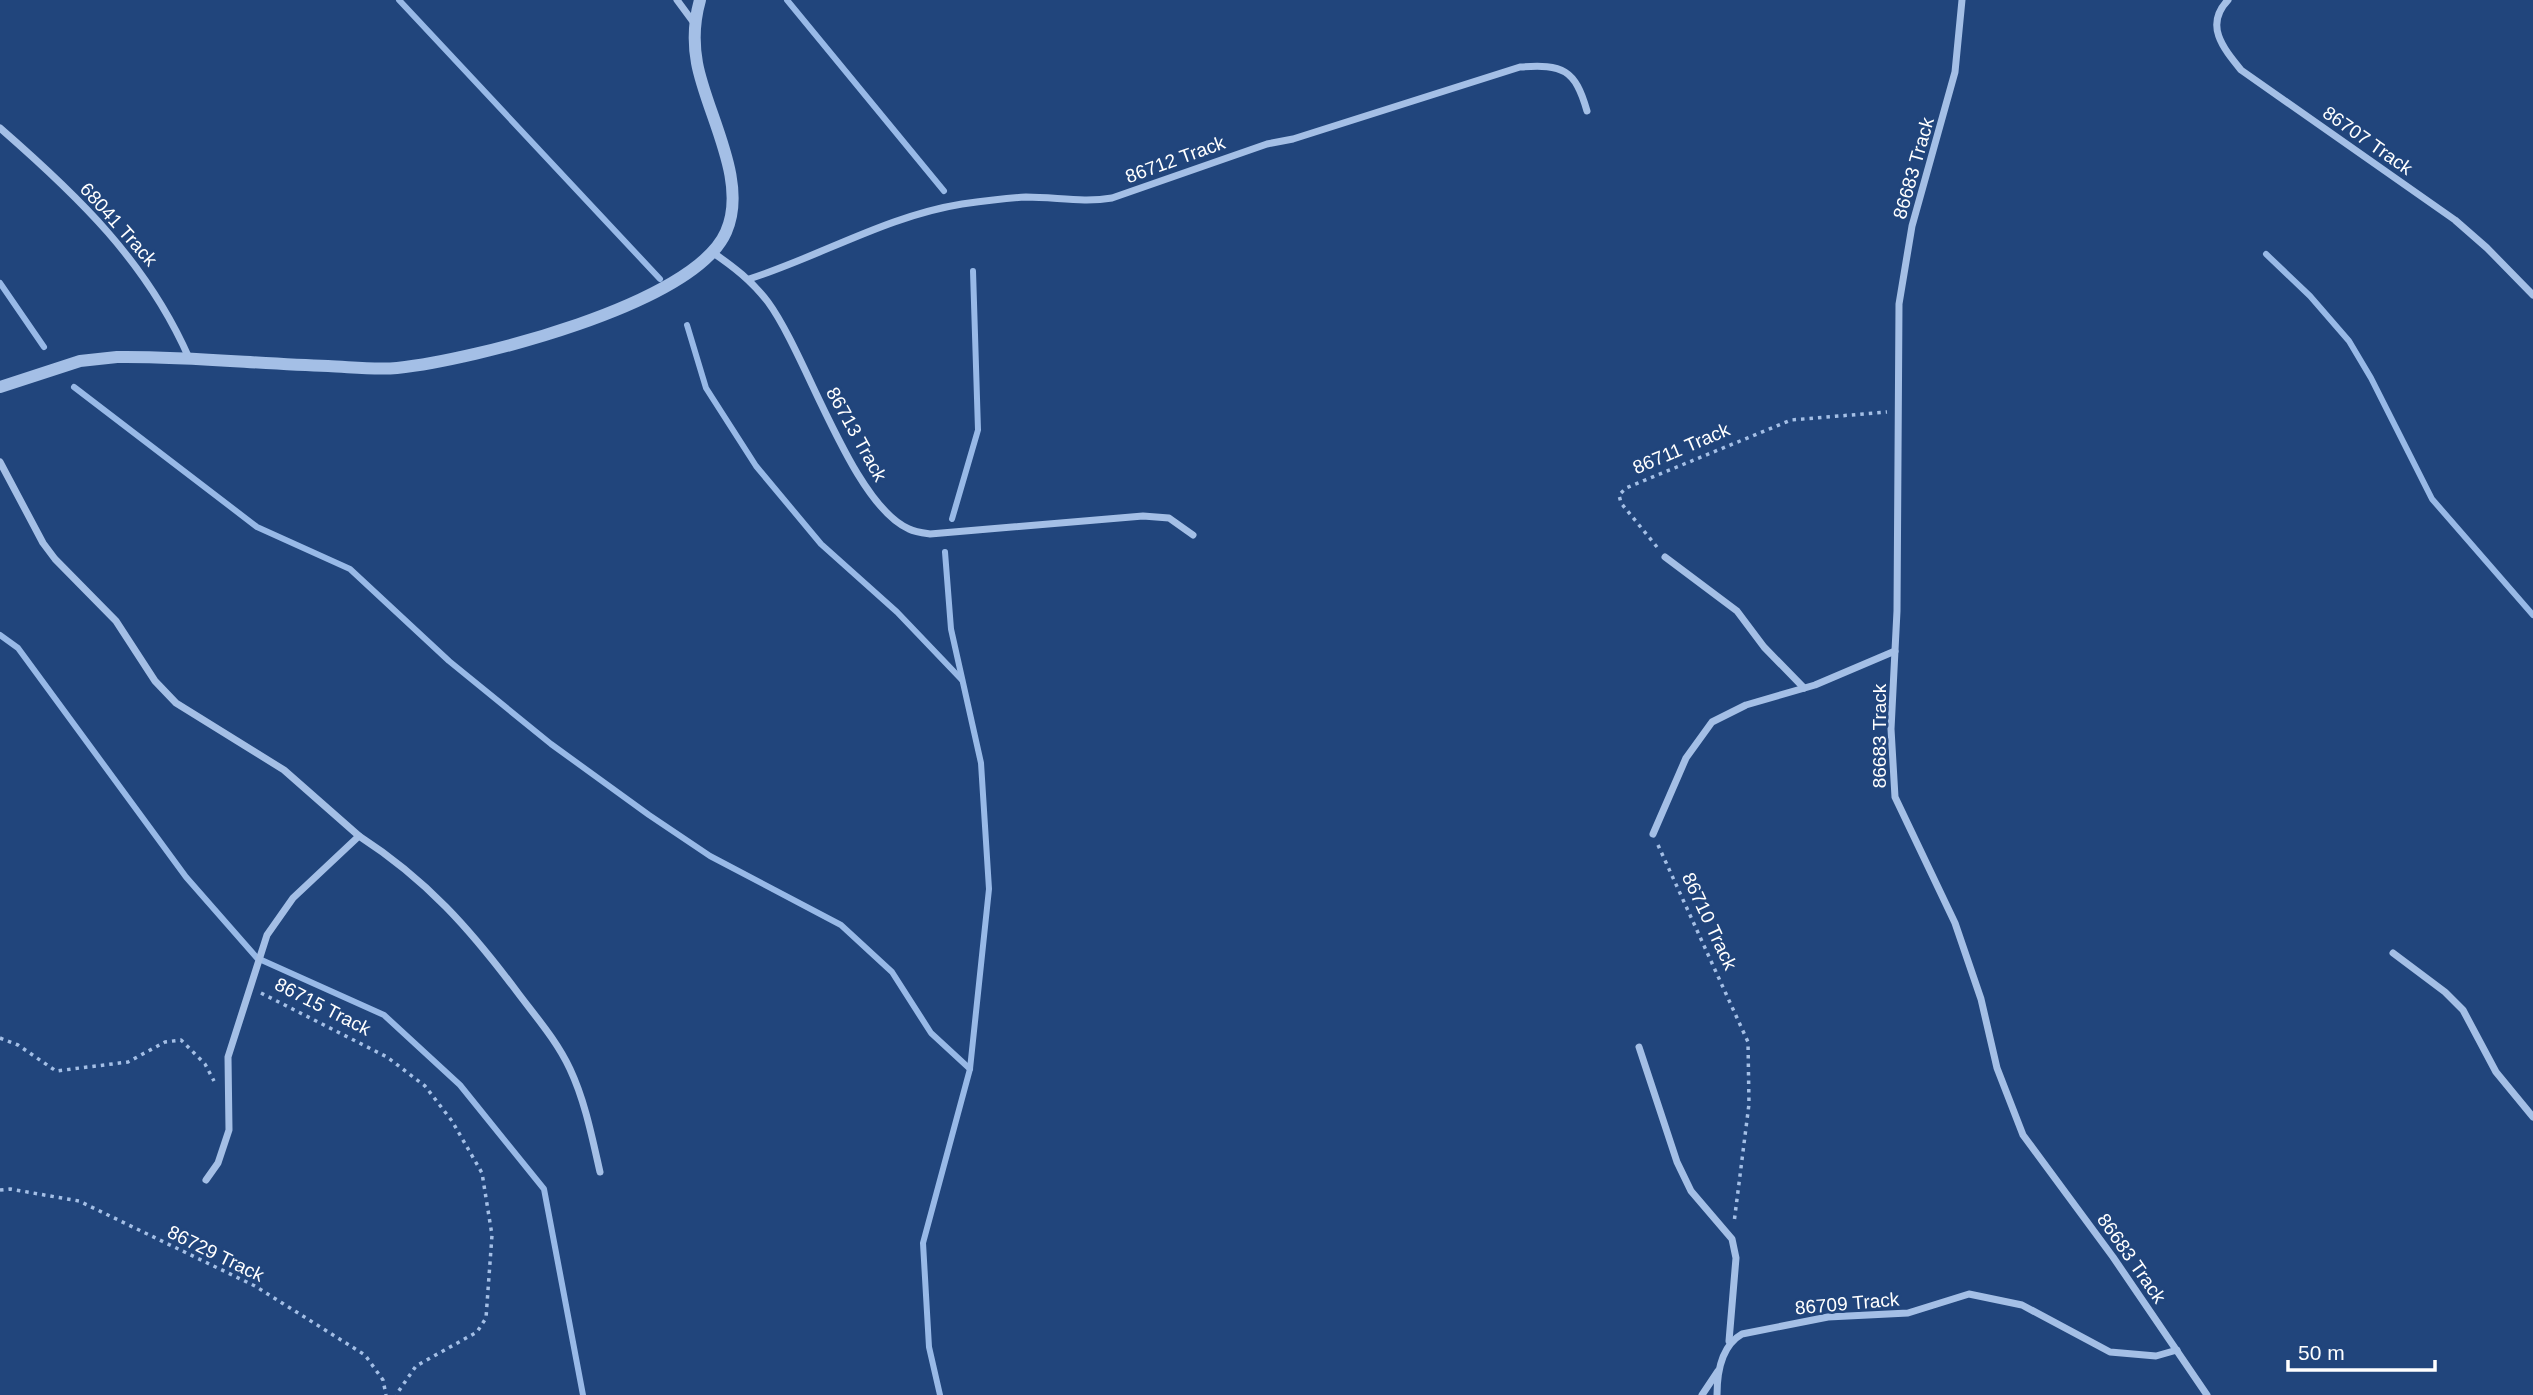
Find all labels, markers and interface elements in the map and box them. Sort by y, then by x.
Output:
street label: 86707 Track [2319,102,2417,179]
street label: 86683 Track [1889,115,1938,221]
street label: 86712 Track [1122,132,1228,187]
street label: 68041 Track [76,178,162,271]
street label: 86713 Track [822,383,891,485]
street label: 86711 Track [1630,418,1733,478]
street label: 86683 Track [1869,683,1890,788]
street label: 86710 Track [1678,869,1741,973]
street label: 86715 Track [271,973,375,1040]
street label: 86683 Track [2093,1209,2170,1308]
street label: 86729 Track [164,1221,268,1286]
street label: 86709 Track [1794,1288,1901,1319]
scale bar [2288,1328,2435,1372]
text: 50 m [2298,1341,2345,1364]

